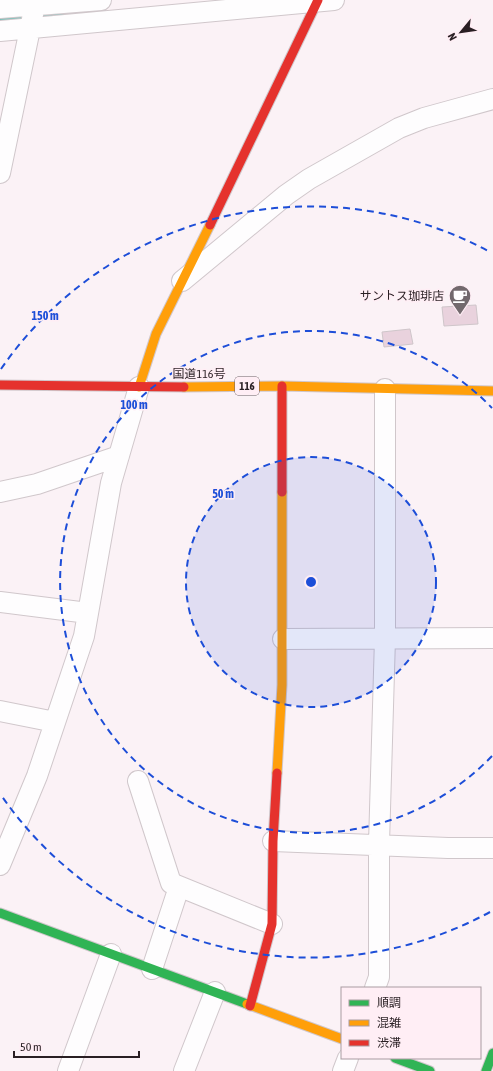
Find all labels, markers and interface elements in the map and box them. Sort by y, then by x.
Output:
north arrow [441,12,481,52]
text: N [445,31,459,43]
cafe icon: サントス珈琲店 [447,283,473,316]
place label: サントス珈琲店 [360,289,444,303]
text: 150 m [31,309,59,323]
street label: 国道116号 [173,367,225,381]
road number: 116 [235,377,259,395]
text: 100 m [120,398,148,412]
text: 50 m [212,487,234,501]
centre of rings [304,575,318,589]
legend [341,987,481,1059]
text: 順調 [377,996,401,1010]
text: 混雑 [377,1016,401,1030]
scale bar [14,1033,139,1059]
text: 渋滞 [377,1036,401,1050]
text: 50 m [20,1040,42,1054]

